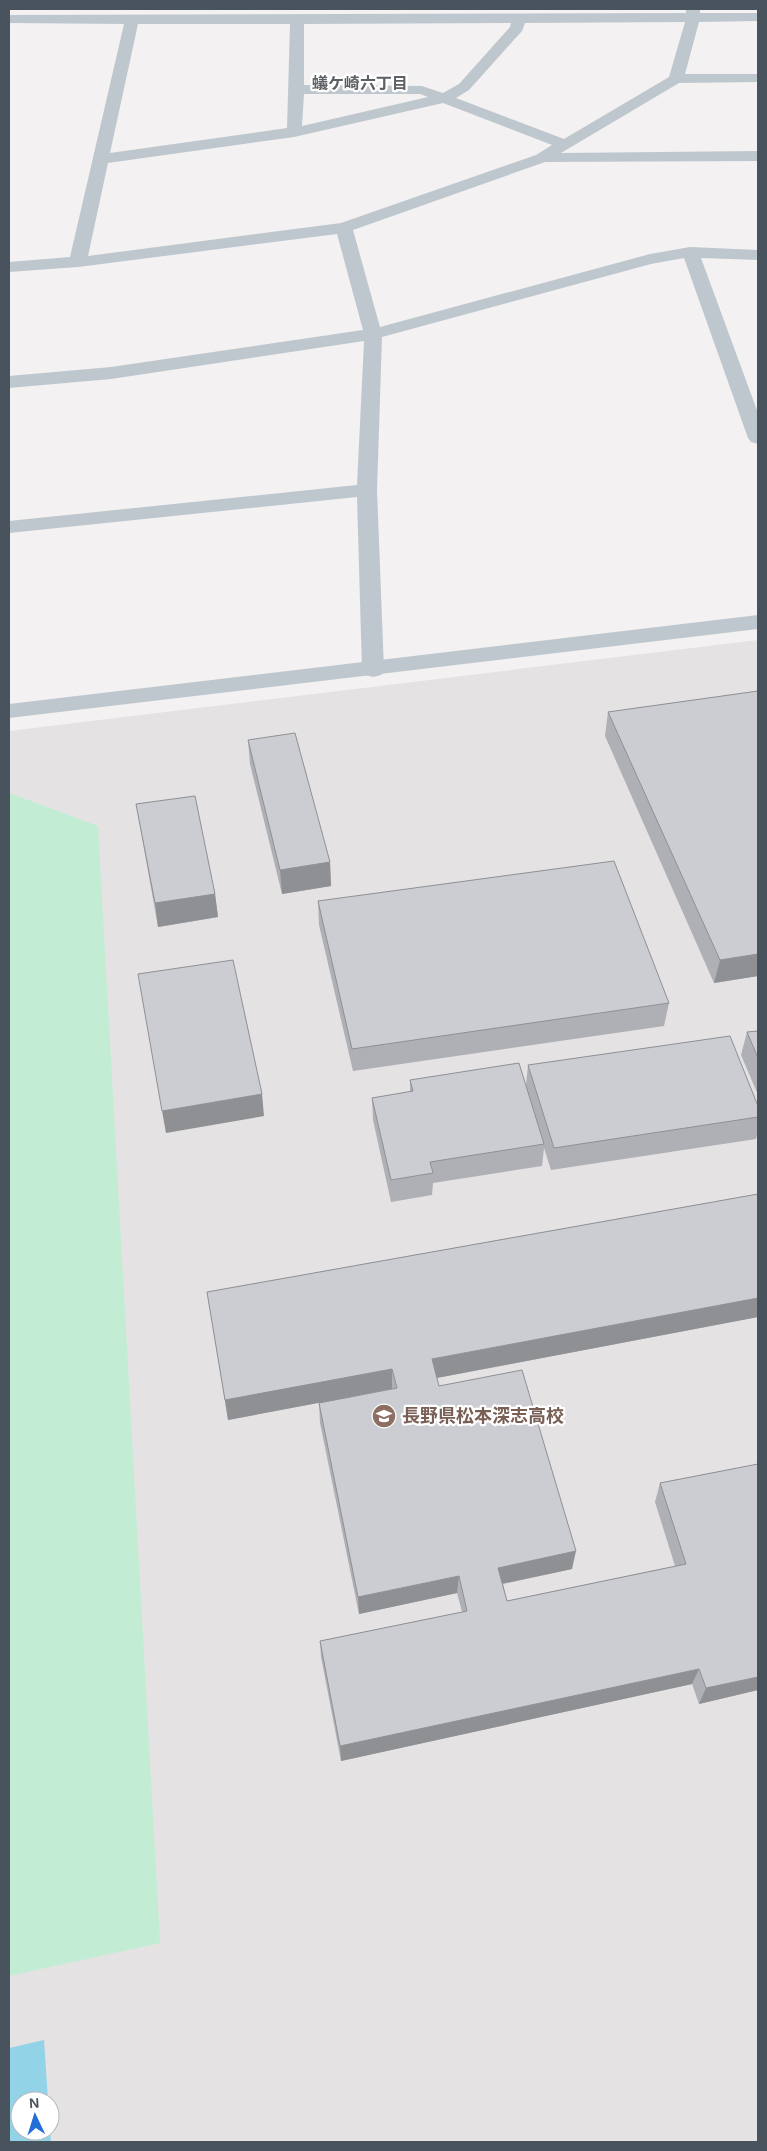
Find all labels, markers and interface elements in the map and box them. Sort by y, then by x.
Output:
district label: 蟻ケ崎六丁目 [312,74,408,92]
school or university icon: 長野県松本深志高校 [371,1403,397,1429]
place label: 長野県松本深志高校 [402,1406,564,1426]
north arrow [10,2091,60,2141]
text: N [28,2095,40,2111]

